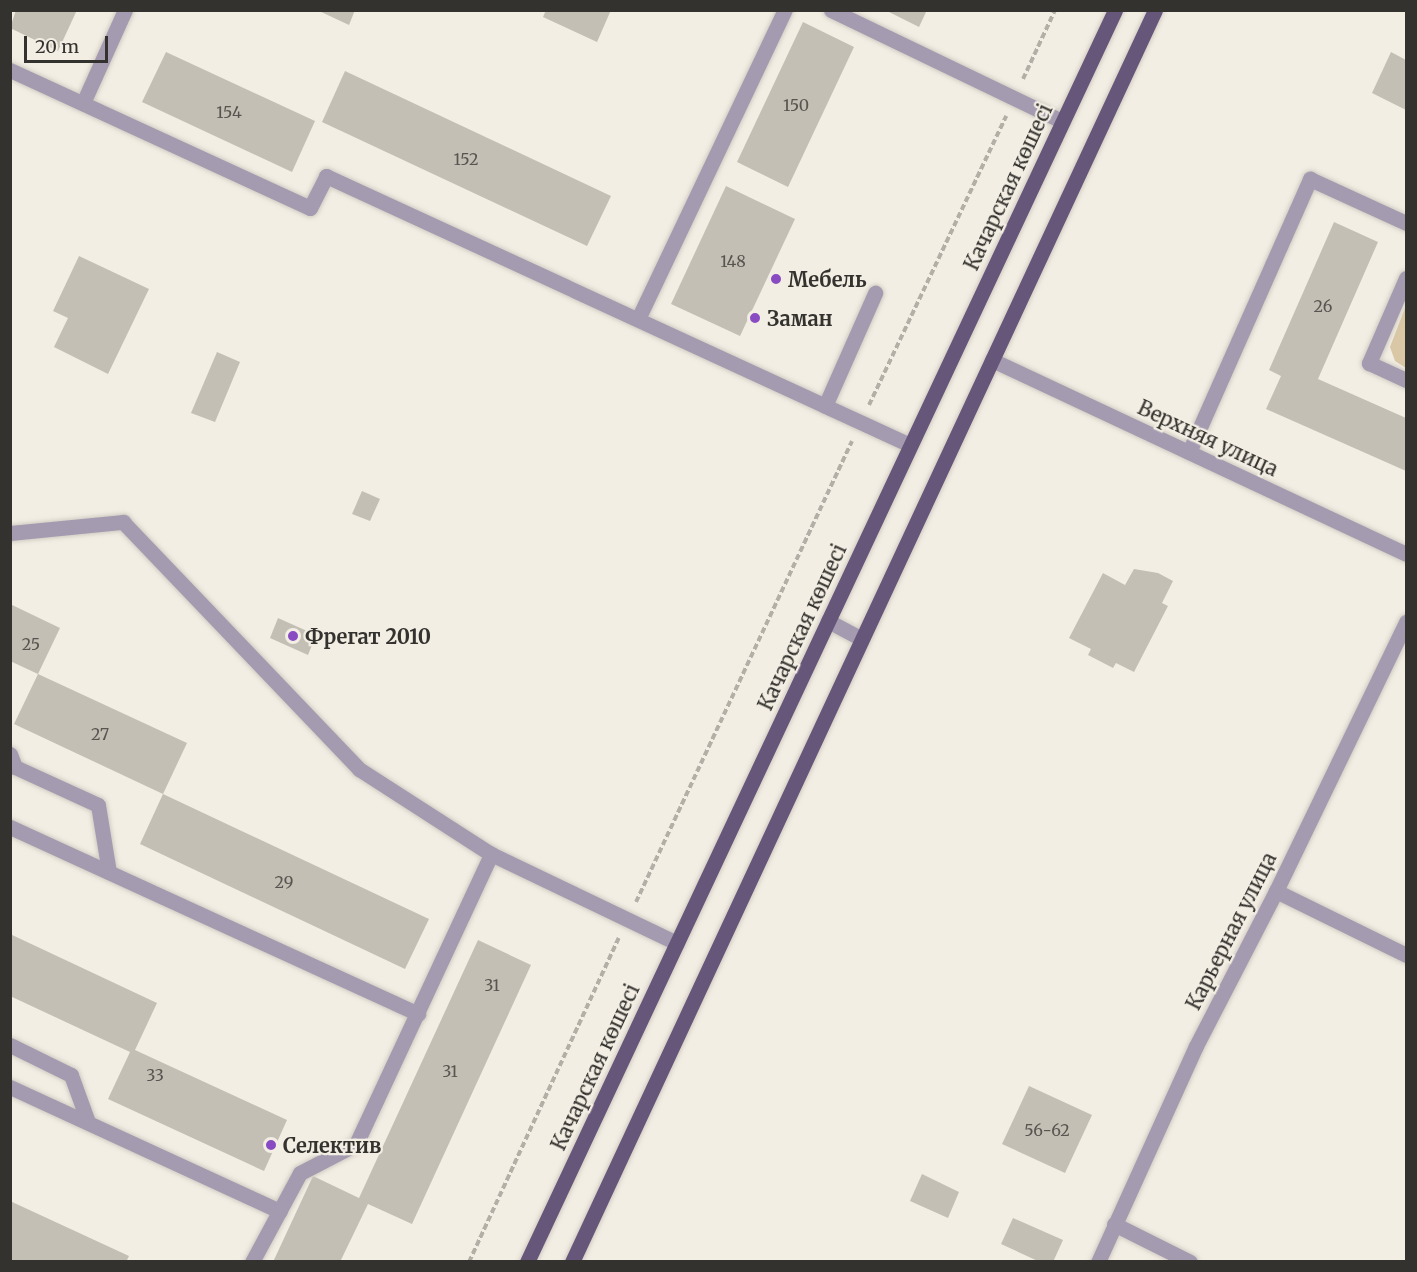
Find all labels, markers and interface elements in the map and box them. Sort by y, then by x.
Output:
scale bar [27,24,111,62]
text: 20 m [35,35,79,58]
house number: 150 [783,95,809,115]
street label: Качарская көшесі [959,100,1057,274]
house number: 154 [216,102,242,122]
house number: 152 [454,149,478,169]
house number: 148 [720,251,746,271]
place label: Мебель [788,267,867,291]
marker: Мебель [769,272,783,286]
house number: 26 [1314,296,1332,316]
place label: Заман [767,306,833,330]
marker: Заман [748,311,762,325]
street label: Верхняя улица [1134,395,1282,481]
street label: Качарская көшесі [753,540,851,714]
place label: Фрегат 2010 [305,624,431,648]
marker: Фрегат 2010 [286,629,300,643]
house number: 25 [22,634,40,654]
house number: 27 [91,724,109,744]
street label: Карьерная улица [1181,848,1281,1014]
house number: 29 [275,872,293,892]
house number: 31 [484,975,500,995]
street label: Качарская көшесі [546,980,644,1154]
house number: 31 [442,1061,458,1081]
house number: 33 [146,1065,164,1085]
house number: 56-62 [1024,1120,1070,1140]
place label: Селектив [283,1133,381,1157]
marker: Селектив [264,1138,278,1152]

